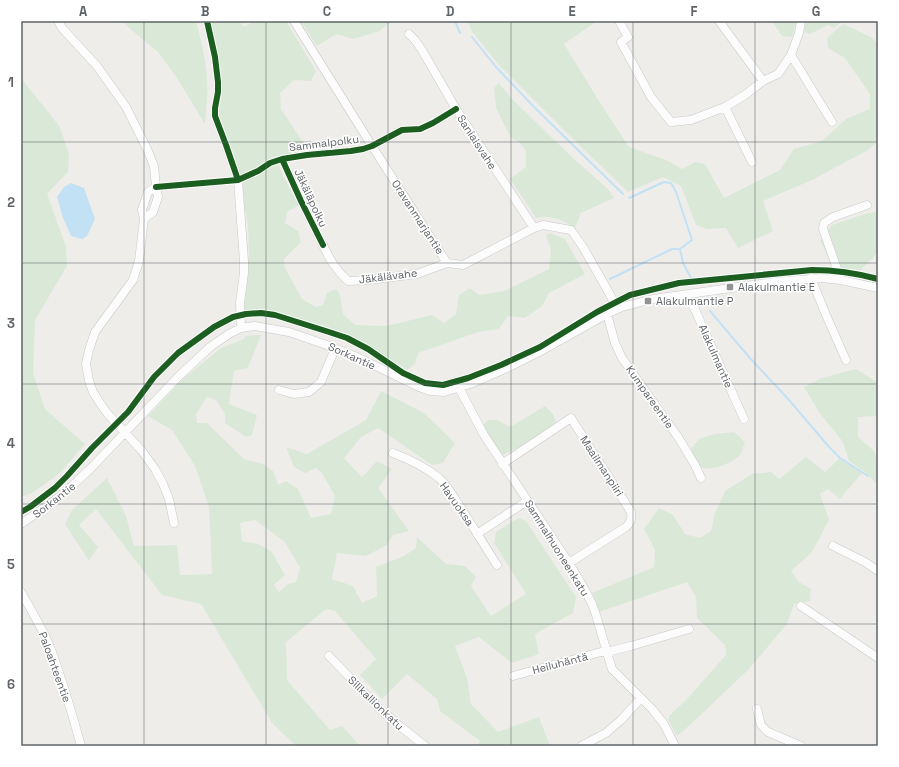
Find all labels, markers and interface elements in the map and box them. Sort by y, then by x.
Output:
text: A [79,3,88,20]
text: B [201,3,210,20]
text: C [323,3,331,20]
text: D [446,3,455,20]
text: E [568,3,576,20]
text: F [691,3,698,20]
text: G [812,3,820,20]
text: 1 [8,74,14,91]
street label: Saniaisvahe [454,112,500,172]
street label: Sammalpolku [288,132,360,154]
street label: Jäkäläpolku [291,167,331,229]
street label: Oravanmarjantie [389,177,447,257]
text: 2 [7,194,15,211]
street label: Jäkälävahe [358,265,418,287]
place label: Alakulmantie E [738,280,815,294]
marker: Alakulmantie E [725,282,735,292]
place label: Alakulmantie P [656,294,734,308]
marker: Alakulmantie P [643,296,653,306]
text: 3 [7,315,15,332]
street label: Alakulmantie [696,322,736,390]
street label: Sorkantie [326,339,378,373]
street label: Kumpareentie [623,363,677,431]
street label: Maailmanpiiri [577,433,627,499]
text: 4 [7,435,15,452]
street label: Sorkantie [30,479,78,521]
street label: Havuoksa [437,479,478,529]
street label: Sammalhuoneenkatu [522,497,592,599]
text: 5 [7,556,15,573]
street label: Paloahteentie [36,630,74,704]
street label: Heiluhäntä [531,649,590,677]
street label: Silikallionkatu [345,673,407,733]
text: 6 [7,676,15,693]

